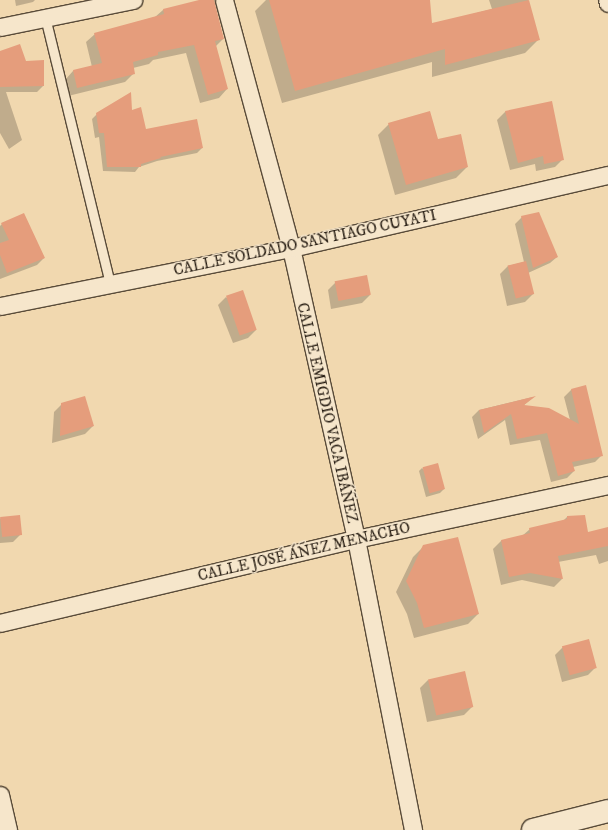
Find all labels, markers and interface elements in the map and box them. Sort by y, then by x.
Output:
street label: CALLE SOLDADO SANTIAGO CUYATI [172,206,438,280]
street label: CALLE EMIGDIO VACA IBÁÑEZ [293,301,361,525]
street label: CALLE JOSÉ ÁÑEZ MENACHO [196,519,412,585]

